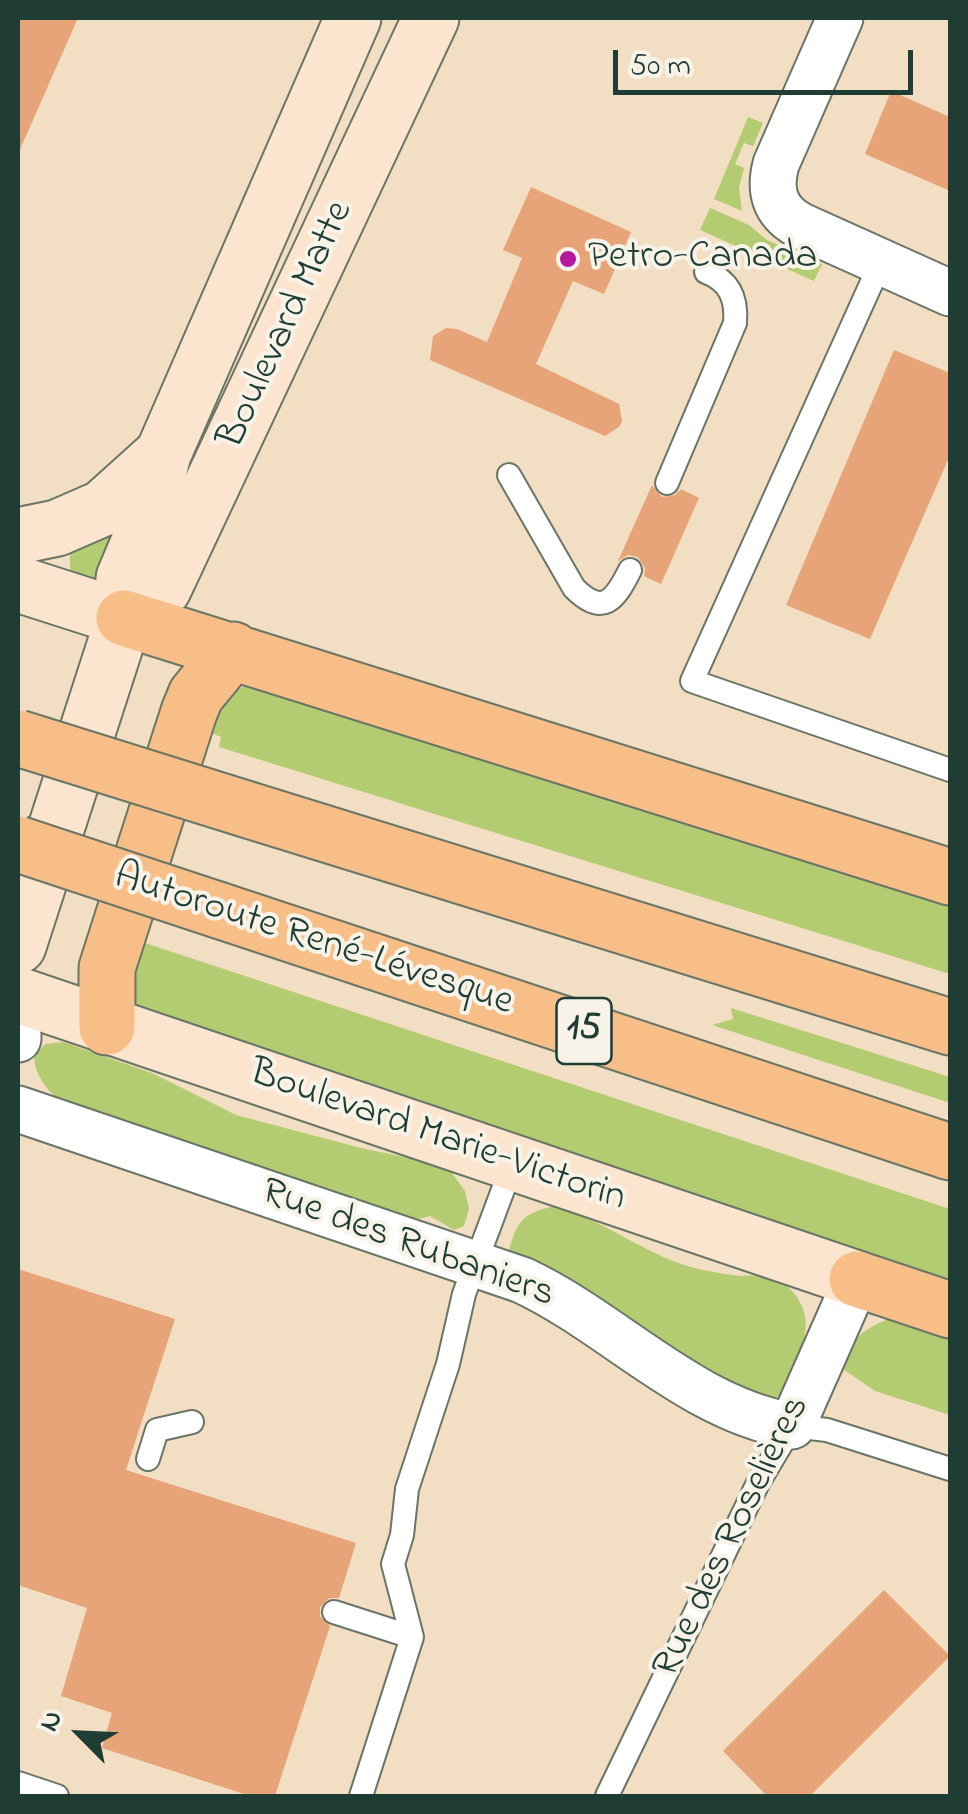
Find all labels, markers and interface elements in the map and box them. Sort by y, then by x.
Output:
scale bar [618,30,918,92]
text: 50 m [630,45,691,89]
street label: Boulevard Matte [210,195,366,457]
place label: Petro-Canada [588,235,817,283]
marker: Petro-Canada [557,248,579,270]
street label: Autoroute René-Lévesque [107,855,519,1029]
road number: 15 [556,998,612,1064]
street label: Boulevard Marie-Victorin [243,1051,631,1225]
street label: Rue des Rubaniers [254,1171,560,1321]
street label: Rue des Roselières [645,1389,823,1687]
north arrow [30,1684,130,1784]
text: N [30,1705,75,1739]

